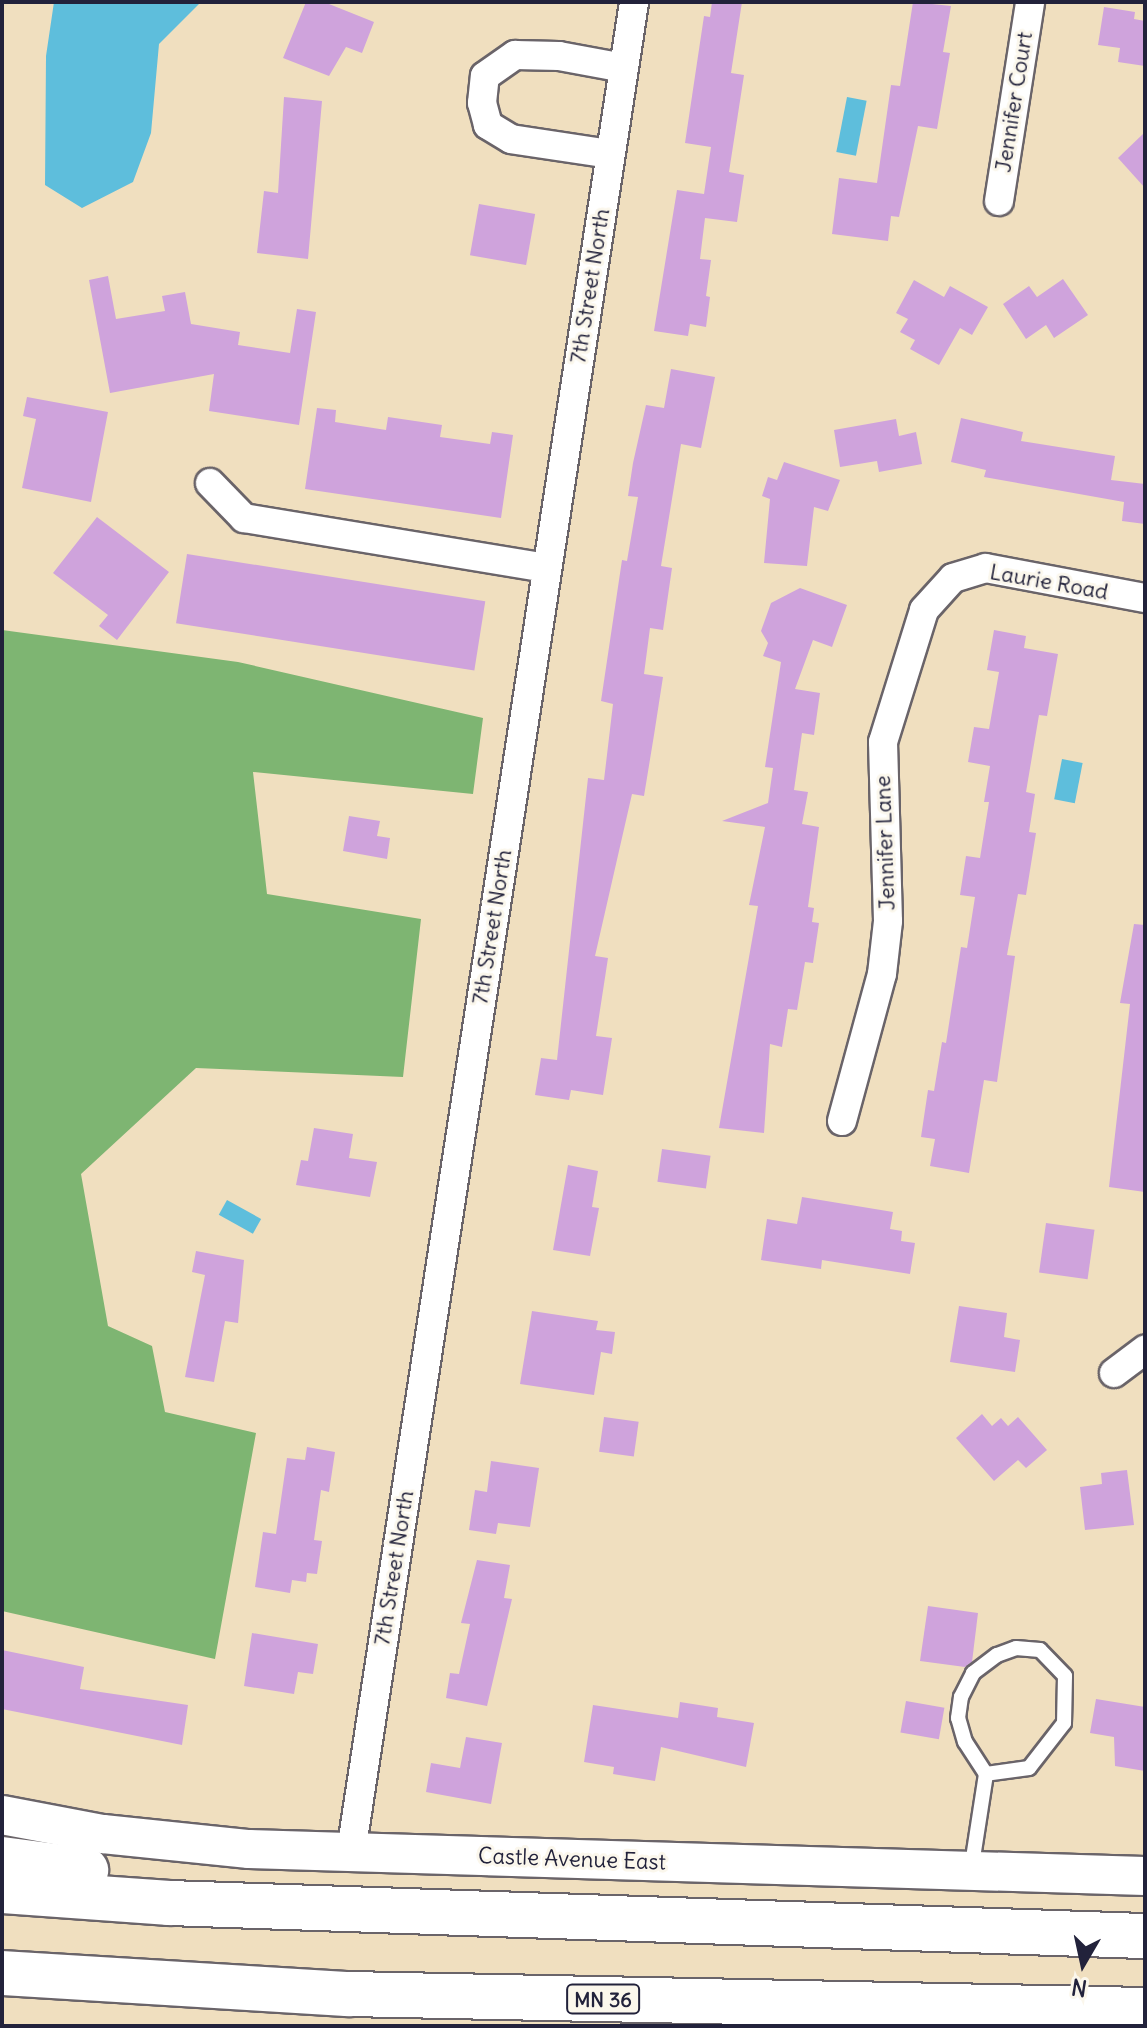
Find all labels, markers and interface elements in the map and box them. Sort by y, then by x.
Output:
street label: Jennifer Court [990,30,1038,174]
street label: 7th Street North [565,207,615,365]
street label: Laurie Road [988,559,1110,605]
street label: Jennifer Lane [869,775,901,911]
street label: 7th Street North [467,848,517,1006]
street label: 7th Street North [369,1489,419,1647]
street label: Castle Avenue East [478,1843,666,1875]
north arrow [1043,1924,1123,2004]
text: N [1070,1973,1089,2003]
road number: MN 36 [565,1983,641,2015]

